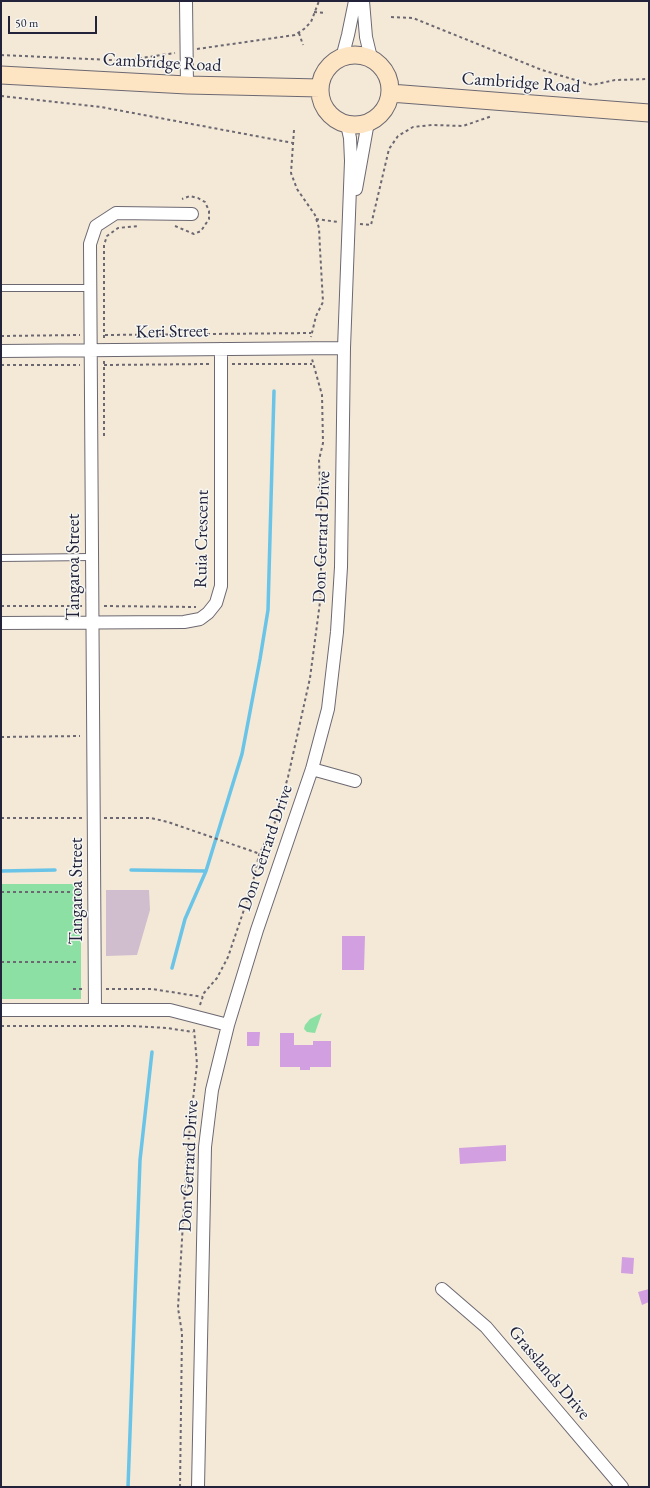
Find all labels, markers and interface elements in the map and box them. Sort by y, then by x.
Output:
scale bar [10,8,99,34]
text: 50 m [15,15,38,31]
street label: Cambridge Road [102,49,222,77]
street label: Cambridge Road [461,68,581,98]
street label: Keri Street [135,321,209,343]
street label: Don Gerrard Drive [309,471,335,603]
street label: Ruia Crescent [190,490,214,588]
street label: Tangaroa Street [63,514,85,620]
street label: Don Gerrard Drive [234,782,298,914]
street label: Tangaroa Street [66,838,88,944]
street label: Don Gerrard Drive [175,1099,203,1233]
street label: Grasslands Drive [503,1322,595,1424]

